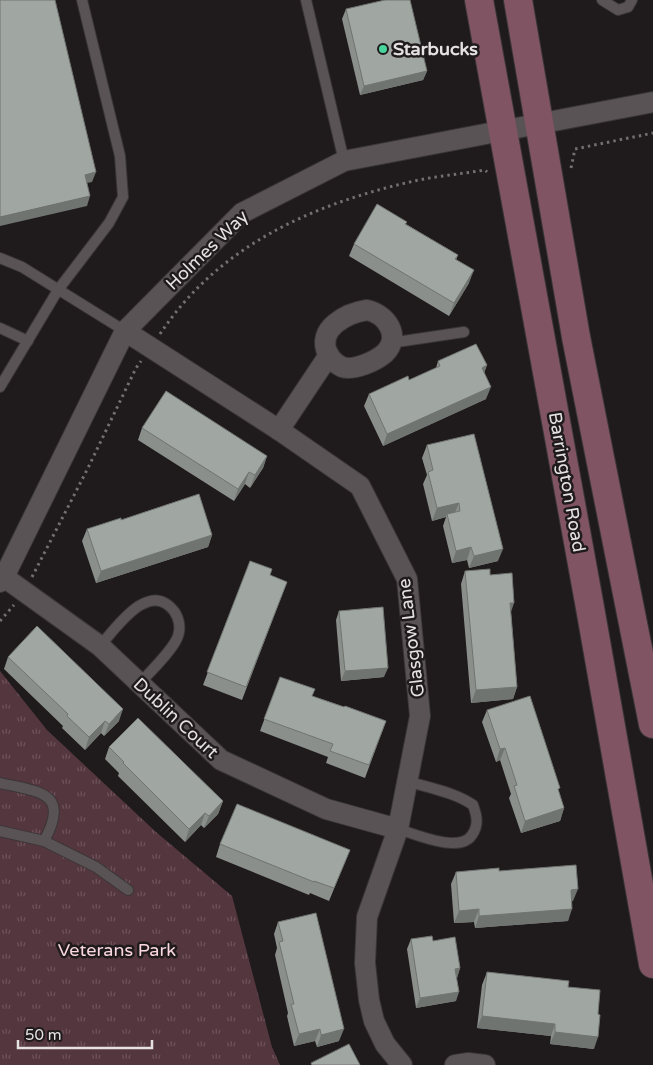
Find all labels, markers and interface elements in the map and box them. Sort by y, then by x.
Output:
place label: Starbucks [393,38,478,60]
marker: Starbucks [377,43,389,55]
street label: Holmes Way [161,205,253,295]
street label: Barrington Road [544,410,590,554]
street label: Glasgow Lane [393,577,429,699]
street label: Dublin Court [129,673,223,763]
park label: Veterans Park [58,939,176,961]
scale bar [18,1018,151,1050]
text: 50 m [25,1026,62,1044]

